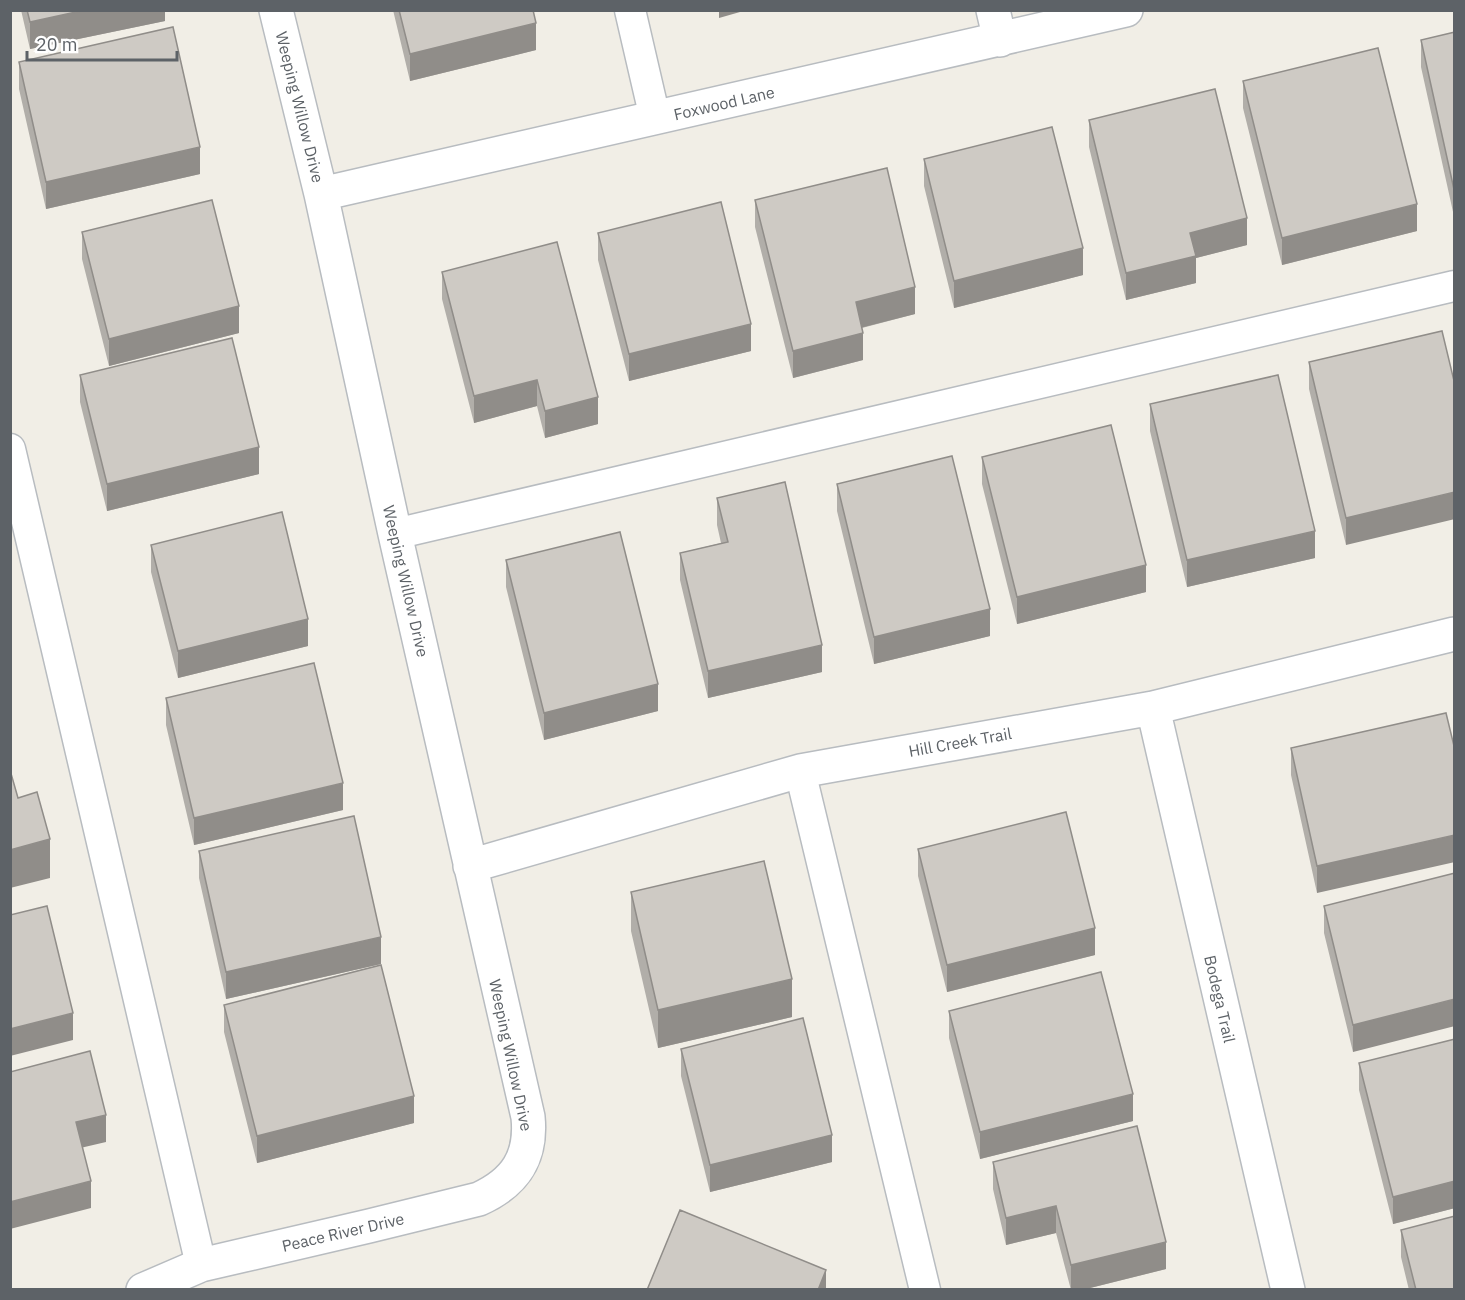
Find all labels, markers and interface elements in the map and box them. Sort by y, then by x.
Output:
scale bar [27,24,177,62]
street label: Weeping Willow Drive [272,29,329,185]
text: 20 m [36,33,78,56]
street label: Foxwood Lane [672,82,777,124]
street label: Weeping Willow Drive [379,503,433,659]
street label: Hill Creek Trail [907,723,1013,761]
street label: Bodega Trail [1200,953,1240,1045]
street label: Weeping Willow Drive [485,977,537,1133]
street label: Peace River Drive [280,1208,406,1256]

